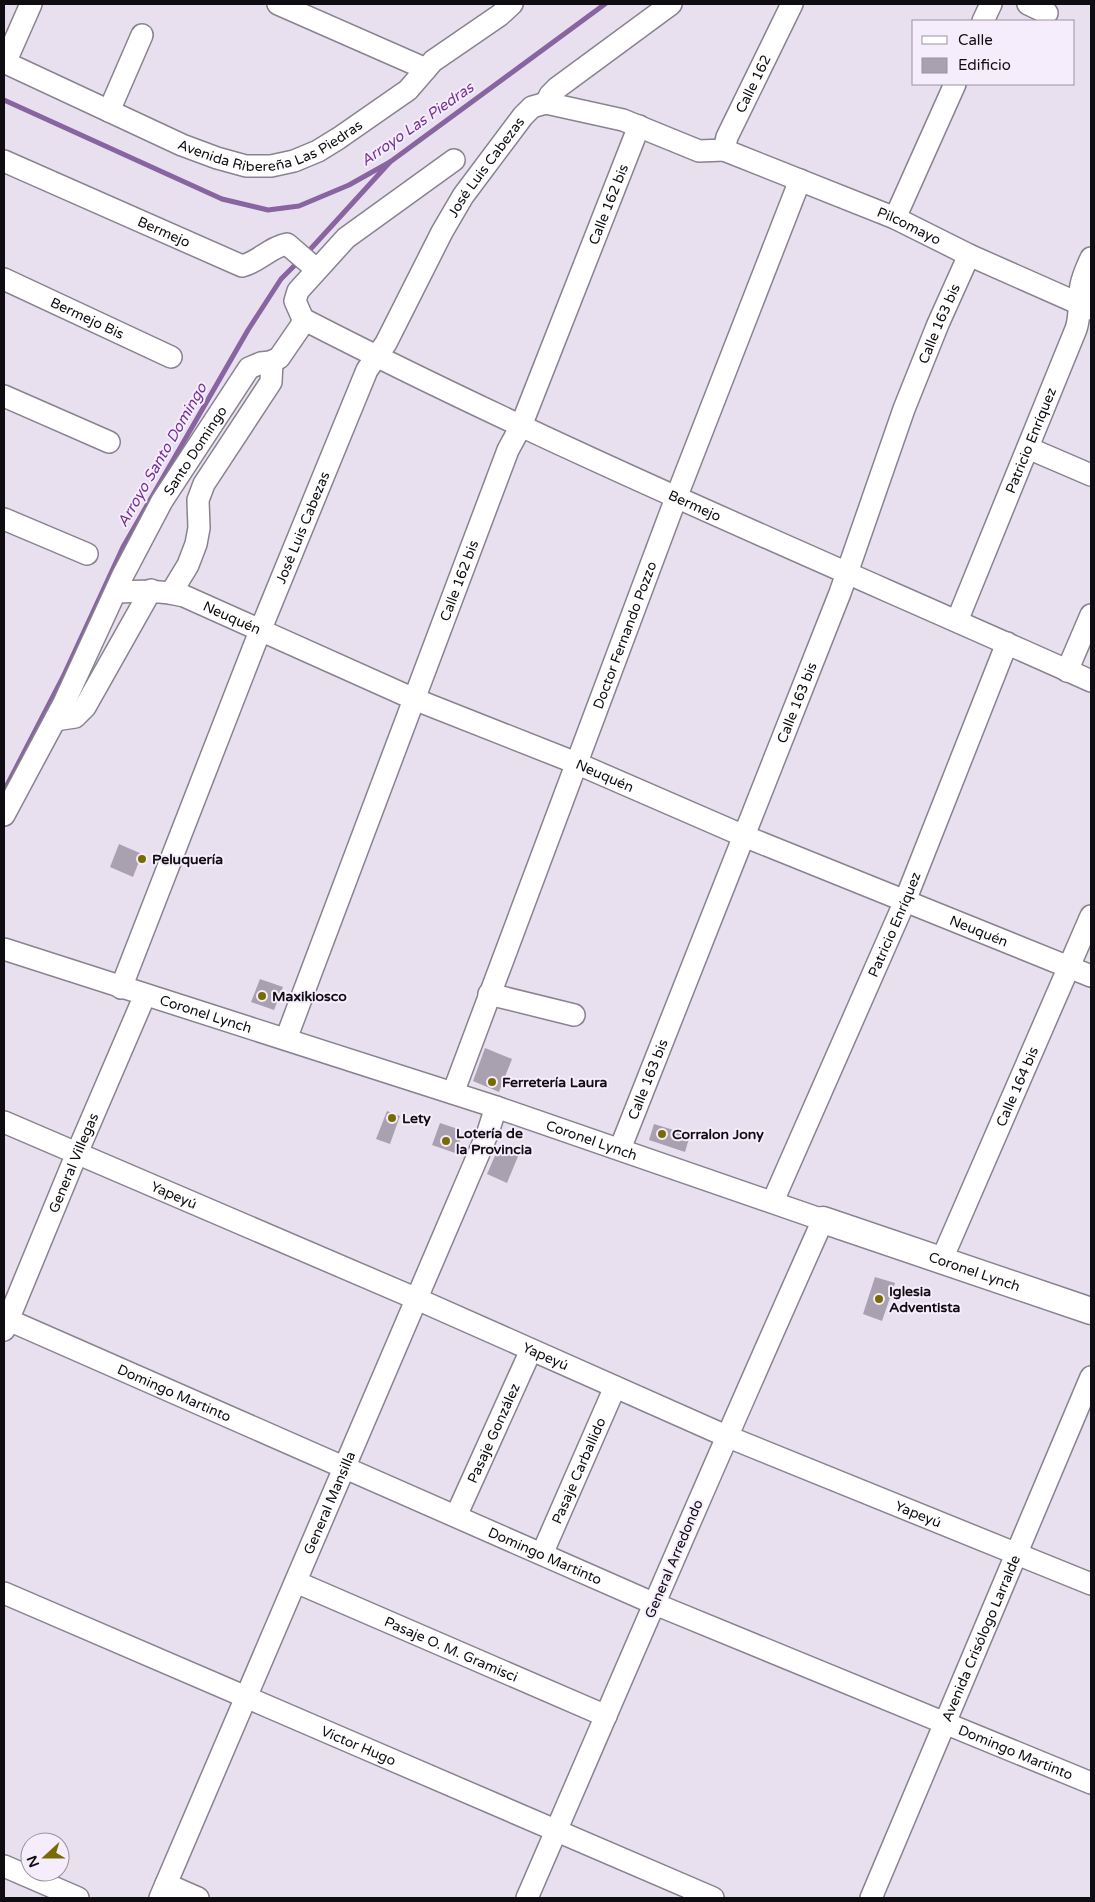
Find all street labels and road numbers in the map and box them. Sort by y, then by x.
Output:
street label: Calle 162 [732,52,774,116]
street label: José Luis Cabezas [444,113,528,220]
street label: Avenida Ribereña Las Piedras [175,116,366,175]
street label: Calle 162 bis [585,161,632,247]
street label: Pilcomayo [875,203,944,248]
street label: Bermejo [135,213,193,251]
street label: Calle 163 bis [915,281,964,366]
street label: Bermejo Bis [48,293,127,343]
street label: Patricio Enríquez [1001,385,1060,496]
street label: Santo Domingo [160,403,230,498]
street label: José Luis Cabezas [272,469,333,586]
street label: Bermejo [666,486,724,525]
street label: Calle 162 bis [436,537,482,623]
street label: Doctor Fernando Pozzo [589,559,660,711]
street label: Neuquén [201,597,263,638]
street label: Calle 163 bis [773,660,820,745]
street label: Neuquén [573,756,636,796]
street label: Patricio Enríquez [864,869,924,980]
street label: Neuquén [947,911,1010,950]
street label: Coronel Lynch [158,991,254,1037]
street label: Calle 163 bis [624,1036,671,1122]
street label: Calle 164 bis [992,1044,1042,1129]
street label: General Villegas [45,1110,102,1215]
street label: Coronel Lynch [544,1116,640,1164]
street label: Yapeyú [148,1178,200,1212]
street label: Coronel Lynch [927,1248,1022,1295]
street label: Yapeyú [520,1338,571,1374]
street label: Domingo Martinto [115,1360,234,1425]
street label: Pasaje González [464,1381,523,1486]
street label: Pasaje Carballido [548,1415,609,1526]
street label: General Mansilla [300,1449,359,1557]
street label: General Arredondo [641,1497,707,1621]
street label: Yapeyú [893,1497,944,1531]
street label: Domingo Martinto [486,1523,605,1588]
street label: Avenida Crisólogo Larralde [938,1552,1024,1724]
street label: Pasaje O. M. Gramisci [382,1613,520,1685]
street label: Domingo Martinto [956,1721,1076,1783]
street label: Victor Hugo [319,1722,399,1769]

